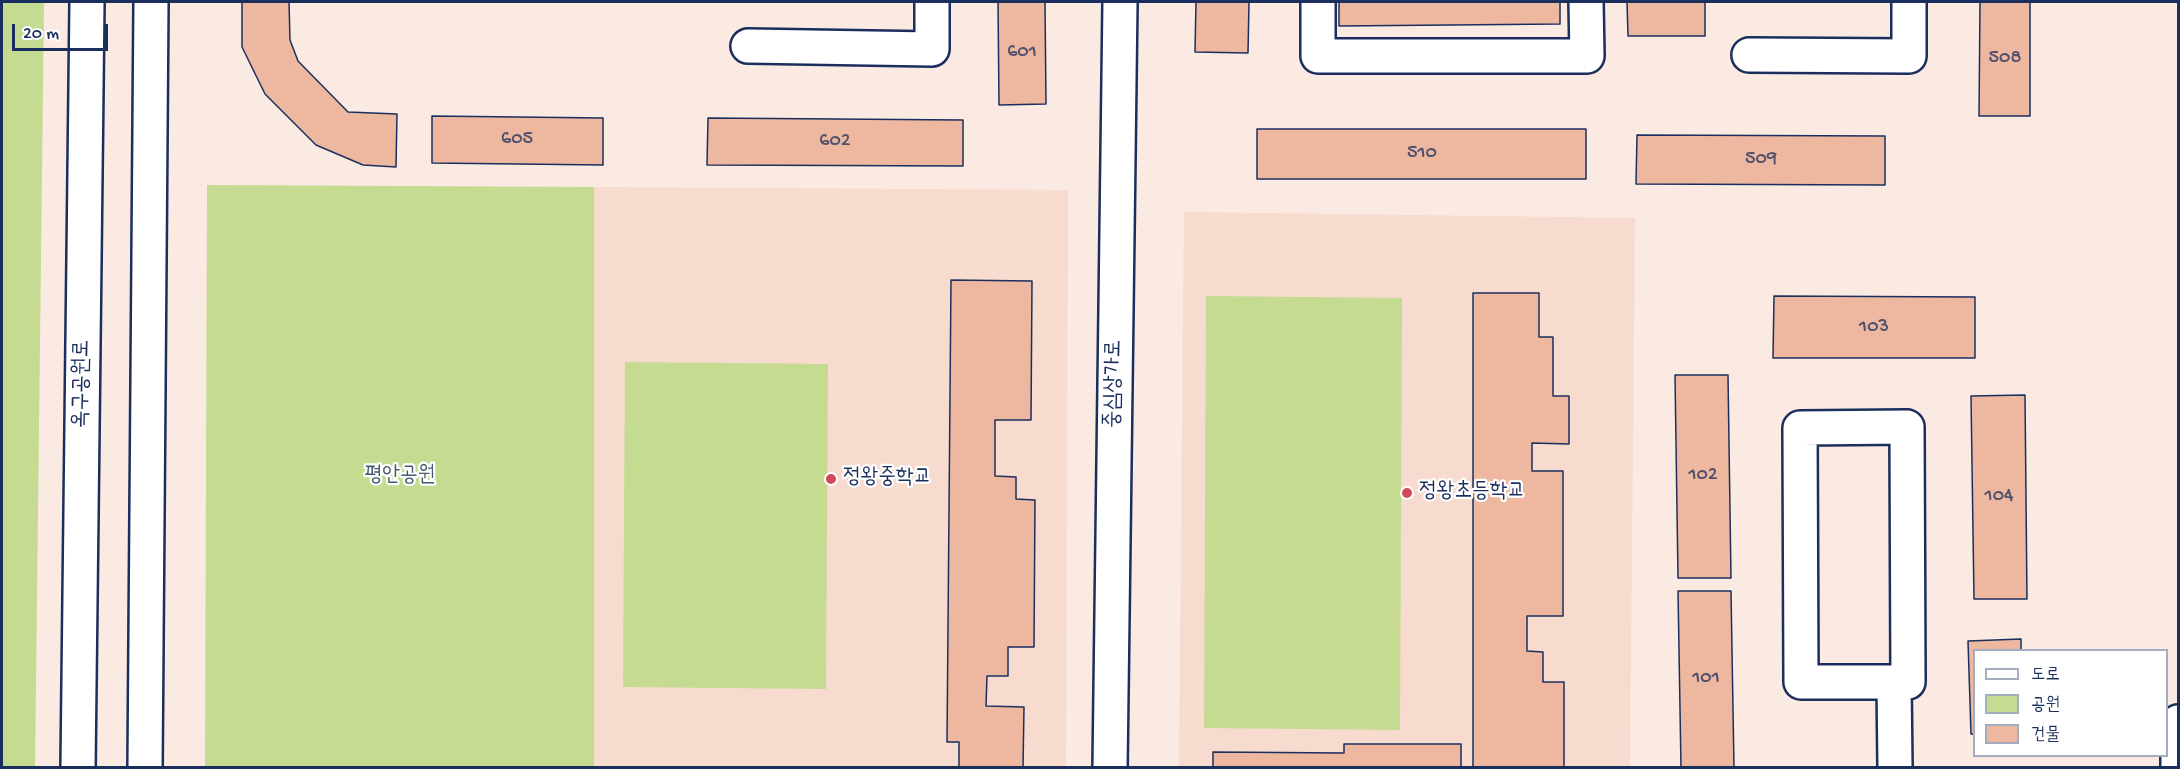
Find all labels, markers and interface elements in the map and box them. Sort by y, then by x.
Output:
scale bar [15,12,111,50]
text: 20 m [23,24,59,45]
house number: 601 [1007,41,1037,65]
house number: 508 [1989,47,2021,71]
house number: 605 [501,128,533,152]
house number: 602 [819,130,851,154]
house number: 510 [1407,142,1437,166]
house number: 509 [1745,148,1777,172]
house number: 103 [1859,316,1889,340]
street label: 옥구공원로 [69,340,97,428]
street label: 중심상가로 [1101,340,1129,428]
park label: 평안공원 [365,464,435,490]
house number: 102 [1688,464,1718,488]
place label: 정왕중학교 [843,466,932,492]
marker: 정왕중학교 [824,472,838,486]
place label: 정왕초등학교 [1419,480,1525,506]
house number: 104 [1985,485,2013,509]
marker: 정왕초등학교 [1400,486,1414,500]
legend [1973,649,2168,757]
text: 도로 [2031,665,2060,686]
house number: 101 [1692,667,1720,691]
text: 공원 [2031,695,2060,716]
text: 건물 [2031,725,2060,746]

